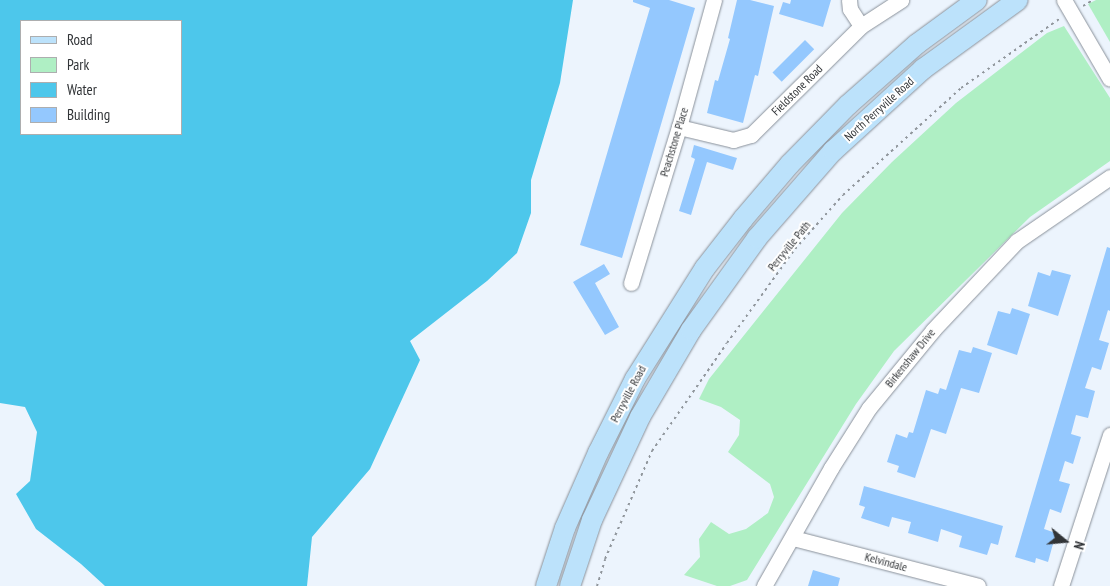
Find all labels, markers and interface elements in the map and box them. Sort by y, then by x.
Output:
legend [20,20,182,135]
text: Road [67,30,93,49]
text: Park [67,55,89,74]
street label: Fieldstone Road [769,62,825,118]
street label: North Perryville Road [841,74,917,144]
text: Water [67,80,97,99]
text: Building [67,105,110,124]
street label: Peachstone Place [657,106,691,178]
street label: Perryville Path [765,218,813,274]
street label: Birkenshaw Drive [882,326,938,390]
street label: Perryville Road [607,363,649,425]
north arrow [1040,516,1090,566]
text: N [1070,539,1089,552]
street label: Kelvindale [863,549,909,575]

